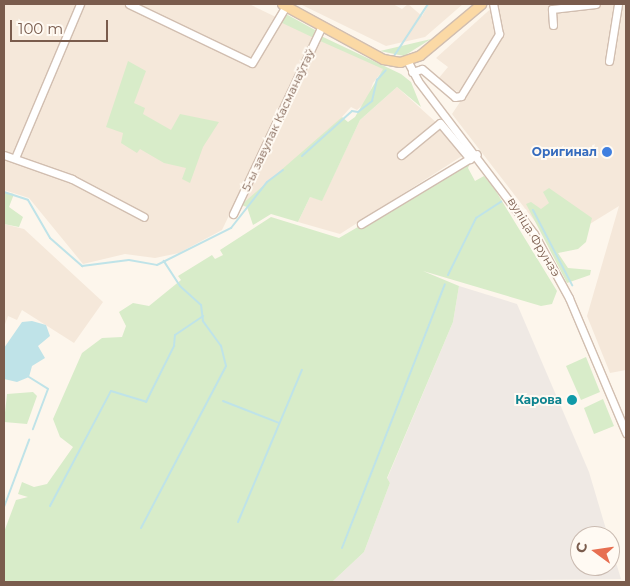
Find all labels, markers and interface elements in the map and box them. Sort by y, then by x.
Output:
scale bar [12,10,110,42]
text: 100 m [18,19,63,38]
street label: 5-ы завулак Касманаўтаў [239,47,317,193]
place label: Оригинал [532,145,597,159]
marker: Оригинал [601,146,613,158]
street label: вуліца Фрунзэ [505,195,563,279]
place label: Карова [515,393,562,407]
marker: Карова [566,394,578,406]
north arrow [570,526,620,576]
text: С [571,541,591,555]

